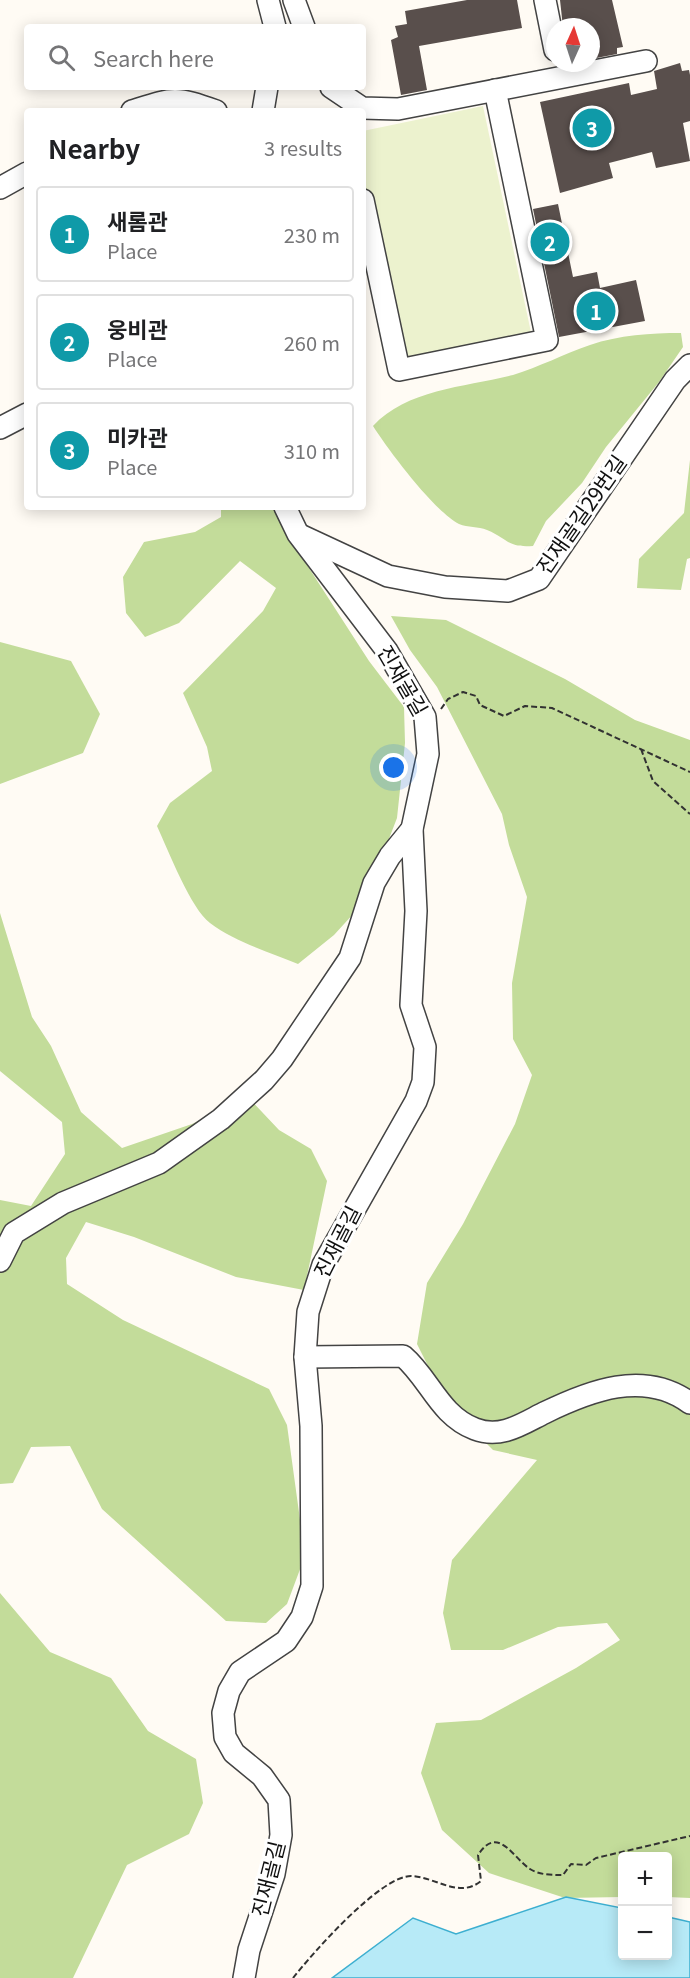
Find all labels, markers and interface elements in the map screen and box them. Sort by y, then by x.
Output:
north arrow [546,18,600,72]
search box [24,24,366,90]
icon: search [45,41,78,74]
text: Search here [93,41,214,73]
pin: 3 [572,106,612,150]
text: Nearby [48,129,140,166]
text: 3 results [264,133,342,162]
text: 새롬관 [107,204,168,236]
text: 1 [64,220,75,249]
text: 230 m [284,220,340,249]
pin: 2 [530,220,570,264]
text: Place [107,236,157,265]
pin: 1 [576,288,616,334]
text: 웅비관 [107,312,168,344]
text: 2 [64,328,75,357]
text: 260 m [284,328,340,357]
text: Place [107,344,157,373]
text: 미카관 [107,420,168,452]
text: 3 [64,436,75,465]
text: 310 m [284,436,340,465]
street label: 진재골길29번길 [528,448,633,579]
text: Place [107,452,157,481]
street label: 진재골길 [371,639,436,721]
your location [379,753,408,782]
street label: 진재골길 [305,1200,367,1282]
street label: 진재골길 [243,1837,291,1920]
map controls [618,1852,672,1960]
button: + [618,1852,672,1906]
button: − [618,1906,672,1960]

